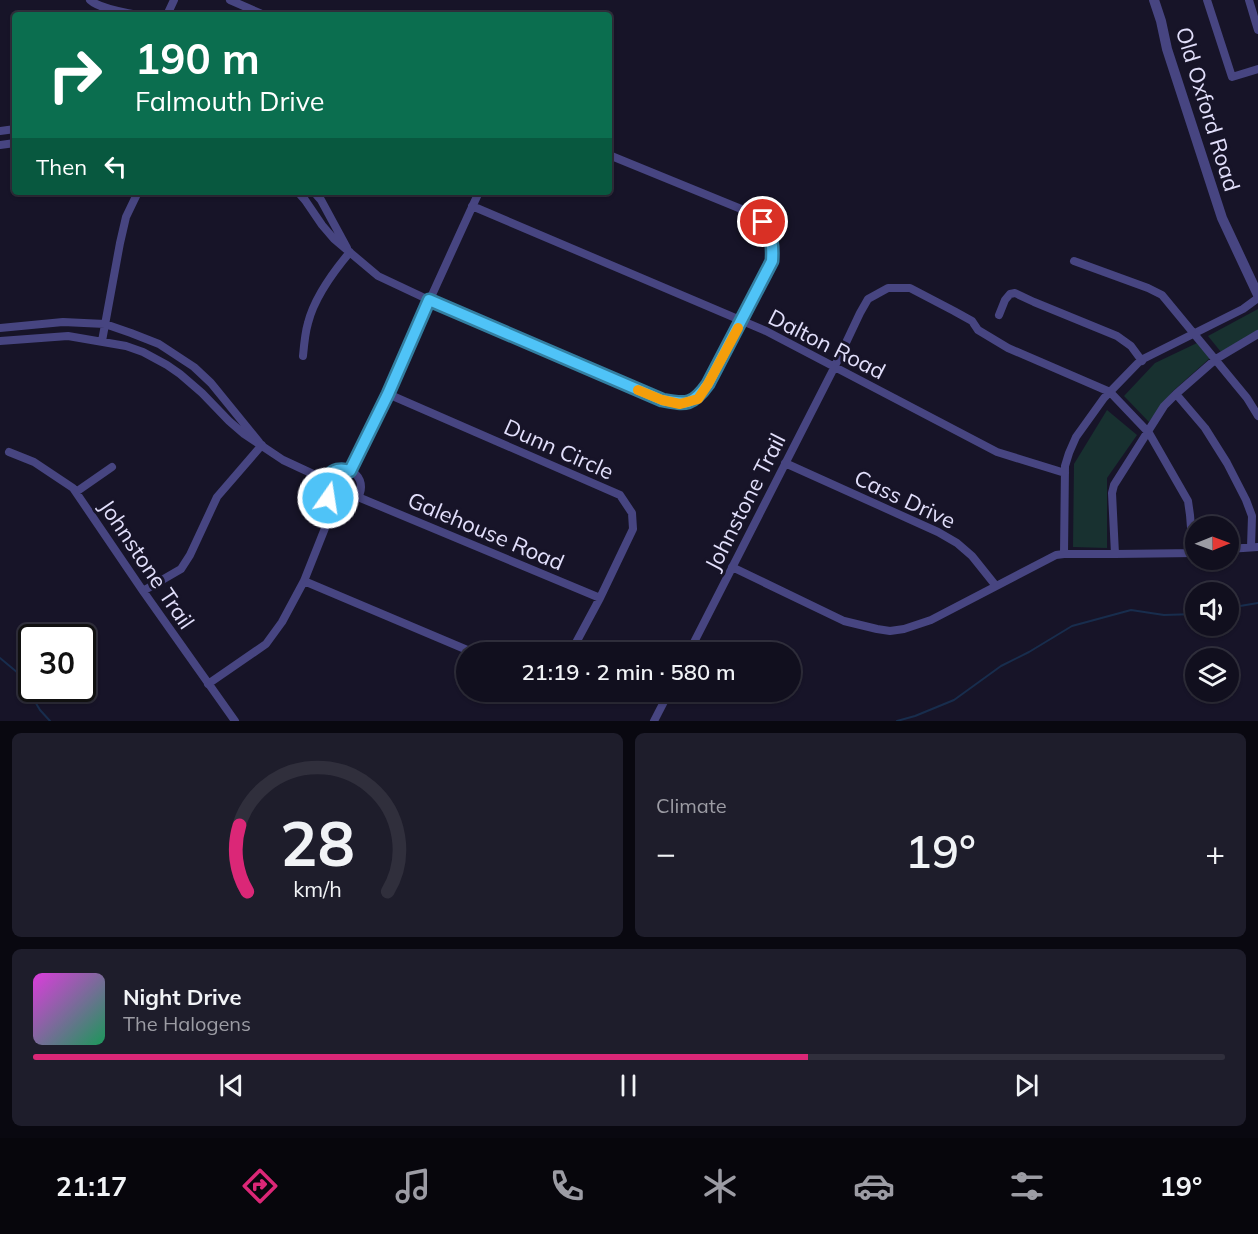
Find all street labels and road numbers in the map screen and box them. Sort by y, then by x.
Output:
street label: Old Oxford Road [1170,23,1246,195]
street label: Dalton Road [764,303,890,385]
street label: Dunn Circle [500,412,618,486]
street label: Johnstone Trail [698,429,792,575]
street label: Cass Drive [850,463,960,535]
street label: Galehouse Road [404,485,568,577]
street label: Johnstone Trail [93,494,201,634]

